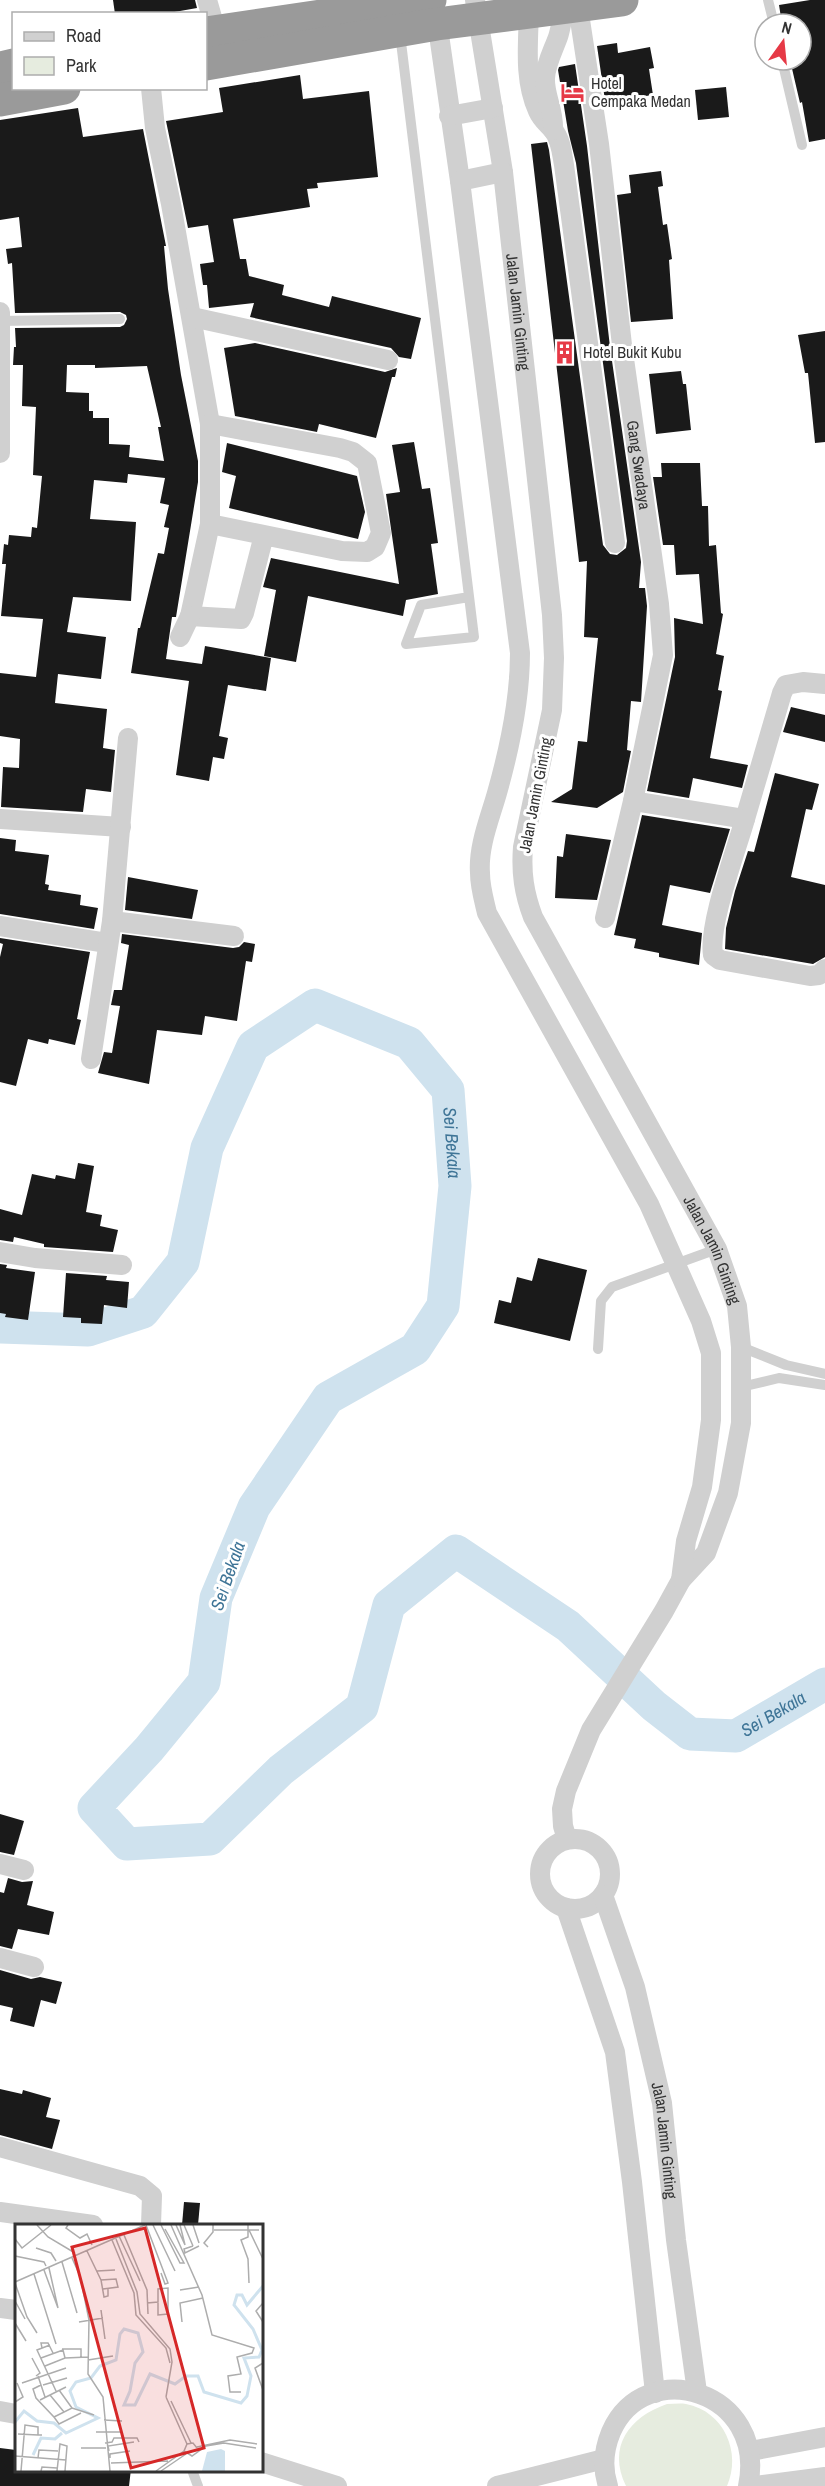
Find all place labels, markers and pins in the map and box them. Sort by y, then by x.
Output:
place label: Hotel Cempaka Medan [591,72,691,112]
hotel icon: Hotel Cempaka Medan [560,79,586,105]
building icon: Hotel Bukit Kubu [552,339,578,365]
place label: Hotel Bukit Kubu [583,341,681,363]

